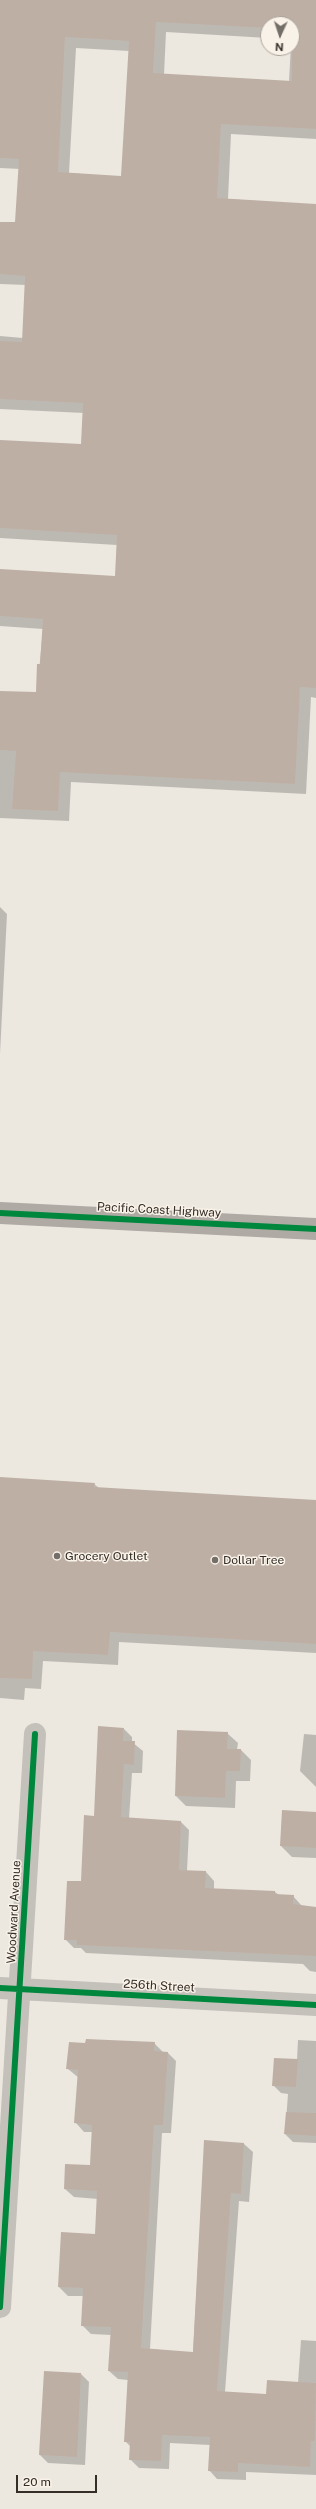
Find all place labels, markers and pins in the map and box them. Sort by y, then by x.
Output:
place label: Grocery Outlet [65,1549,148,1563]
marker: Grocery Outlet [52,1551,62,1561]
place label: Dollar Tree [223,1553,284,1567]
marker: Dollar Tree [210,1555,220,1565]

